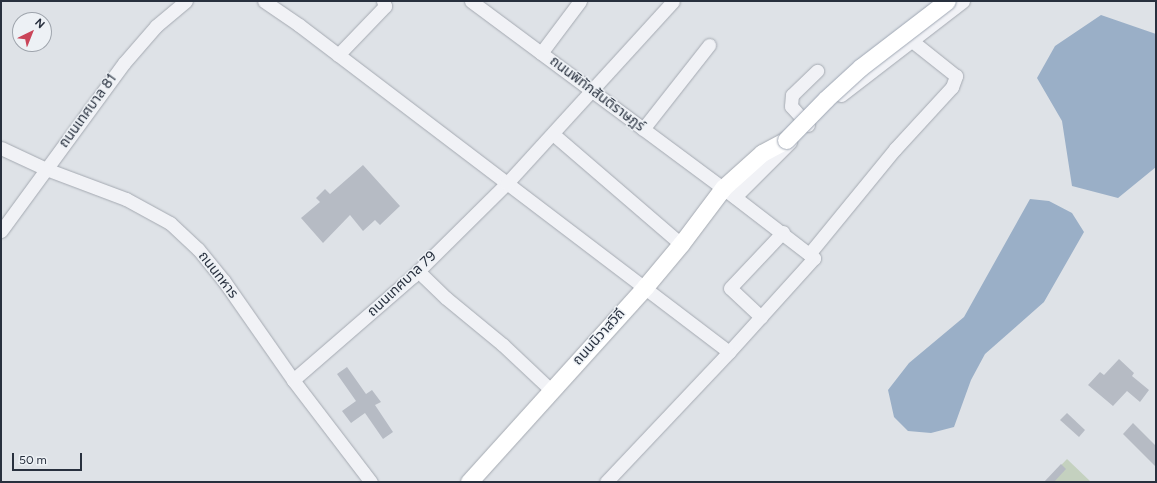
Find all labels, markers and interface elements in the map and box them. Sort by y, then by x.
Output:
north arrow [12,12,52,52]
text: N [32,16,47,31]
street label: ถนนพิทักสันติราษฎร์ [546,53,648,135]
street label: ถนนเทศบาล 81 [56,71,120,151]
street label: ถนนทหาร [194,248,242,302]
street label: ถนนเทศบาล 79 [364,248,440,320]
street label: ถนนนิวาสวิถี [569,305,629,369]
scale bar [14,445,84,471]
text: 50 m [19,453,47,467]

